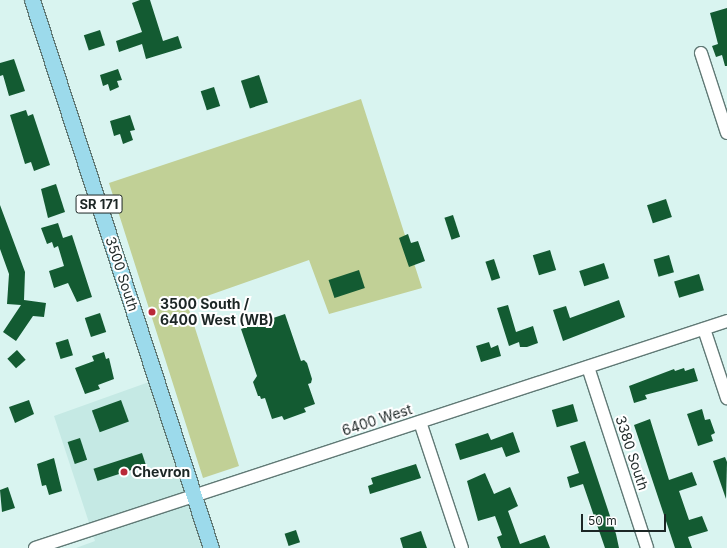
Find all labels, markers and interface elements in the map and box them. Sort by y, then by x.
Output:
road number: SR 171 [75,193,123,215]
street label: 3500 South [102,235,142,313]
place label: 3500 South / 6400 West (WB) [160,296,274,328]
marker: 3500 South / 6400 West (WB) [147,307,157,317]
street label: 6400 West [340,401,414,439]
street label: 3380 South [612,414,652,492]
place label: Chevron [132,464,190,480]
marker: Chevron [119,467,129,477]
scale bar [583,506,668,532]
text: 50 m [588,513,617,528]

